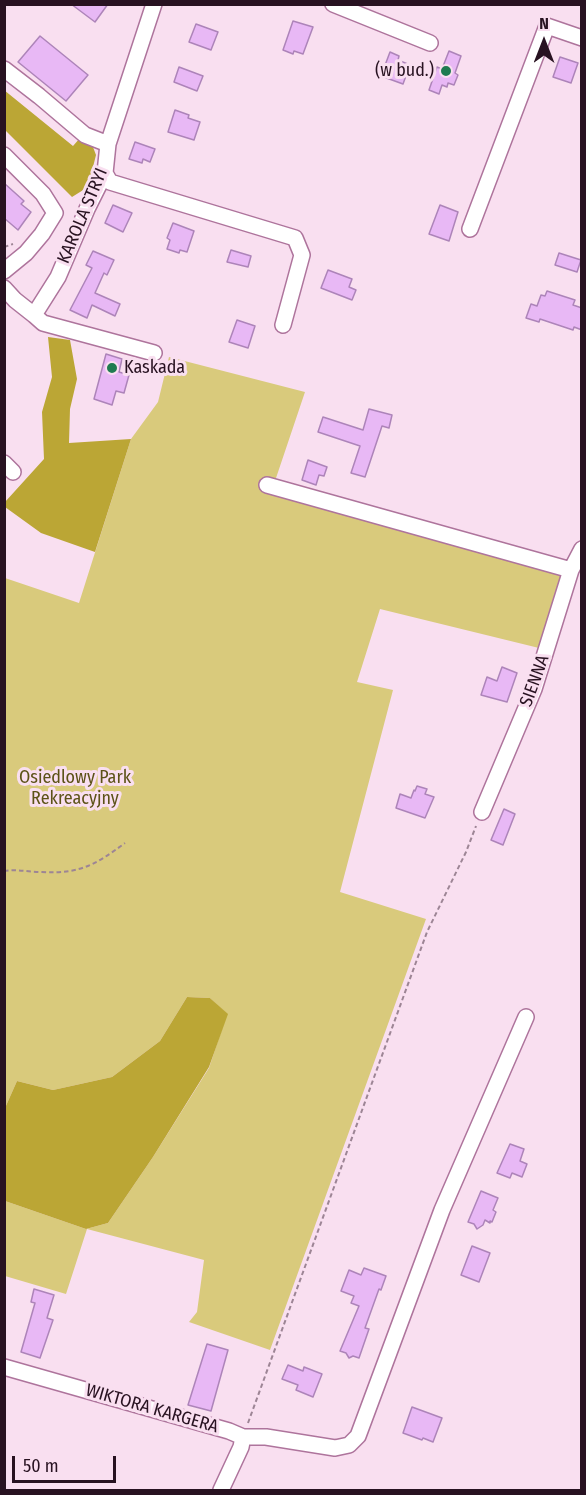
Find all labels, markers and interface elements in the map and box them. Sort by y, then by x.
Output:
north arrow [514,12,574,72]
text: N [539,14,549,33]
place label: (w bud.) [375,60,434,82]
marker: (w bud.) [439,64,453,78]
street label: KAROLA STRYI [53,165,113,267]
place label: Kaskada [124,357,185,379]
marker: Kaskada [105,361,119,375]
street label: SIENNA [516,652,554,710]
park label: Osiedlowy Park Rekreacyjny [19,767,131,810]
street label: WIKTORA KARGERA [83,1380,221,1438]
scale bar [15,1444,118,1482]
text: 50 m [23,1455,59,1477]

